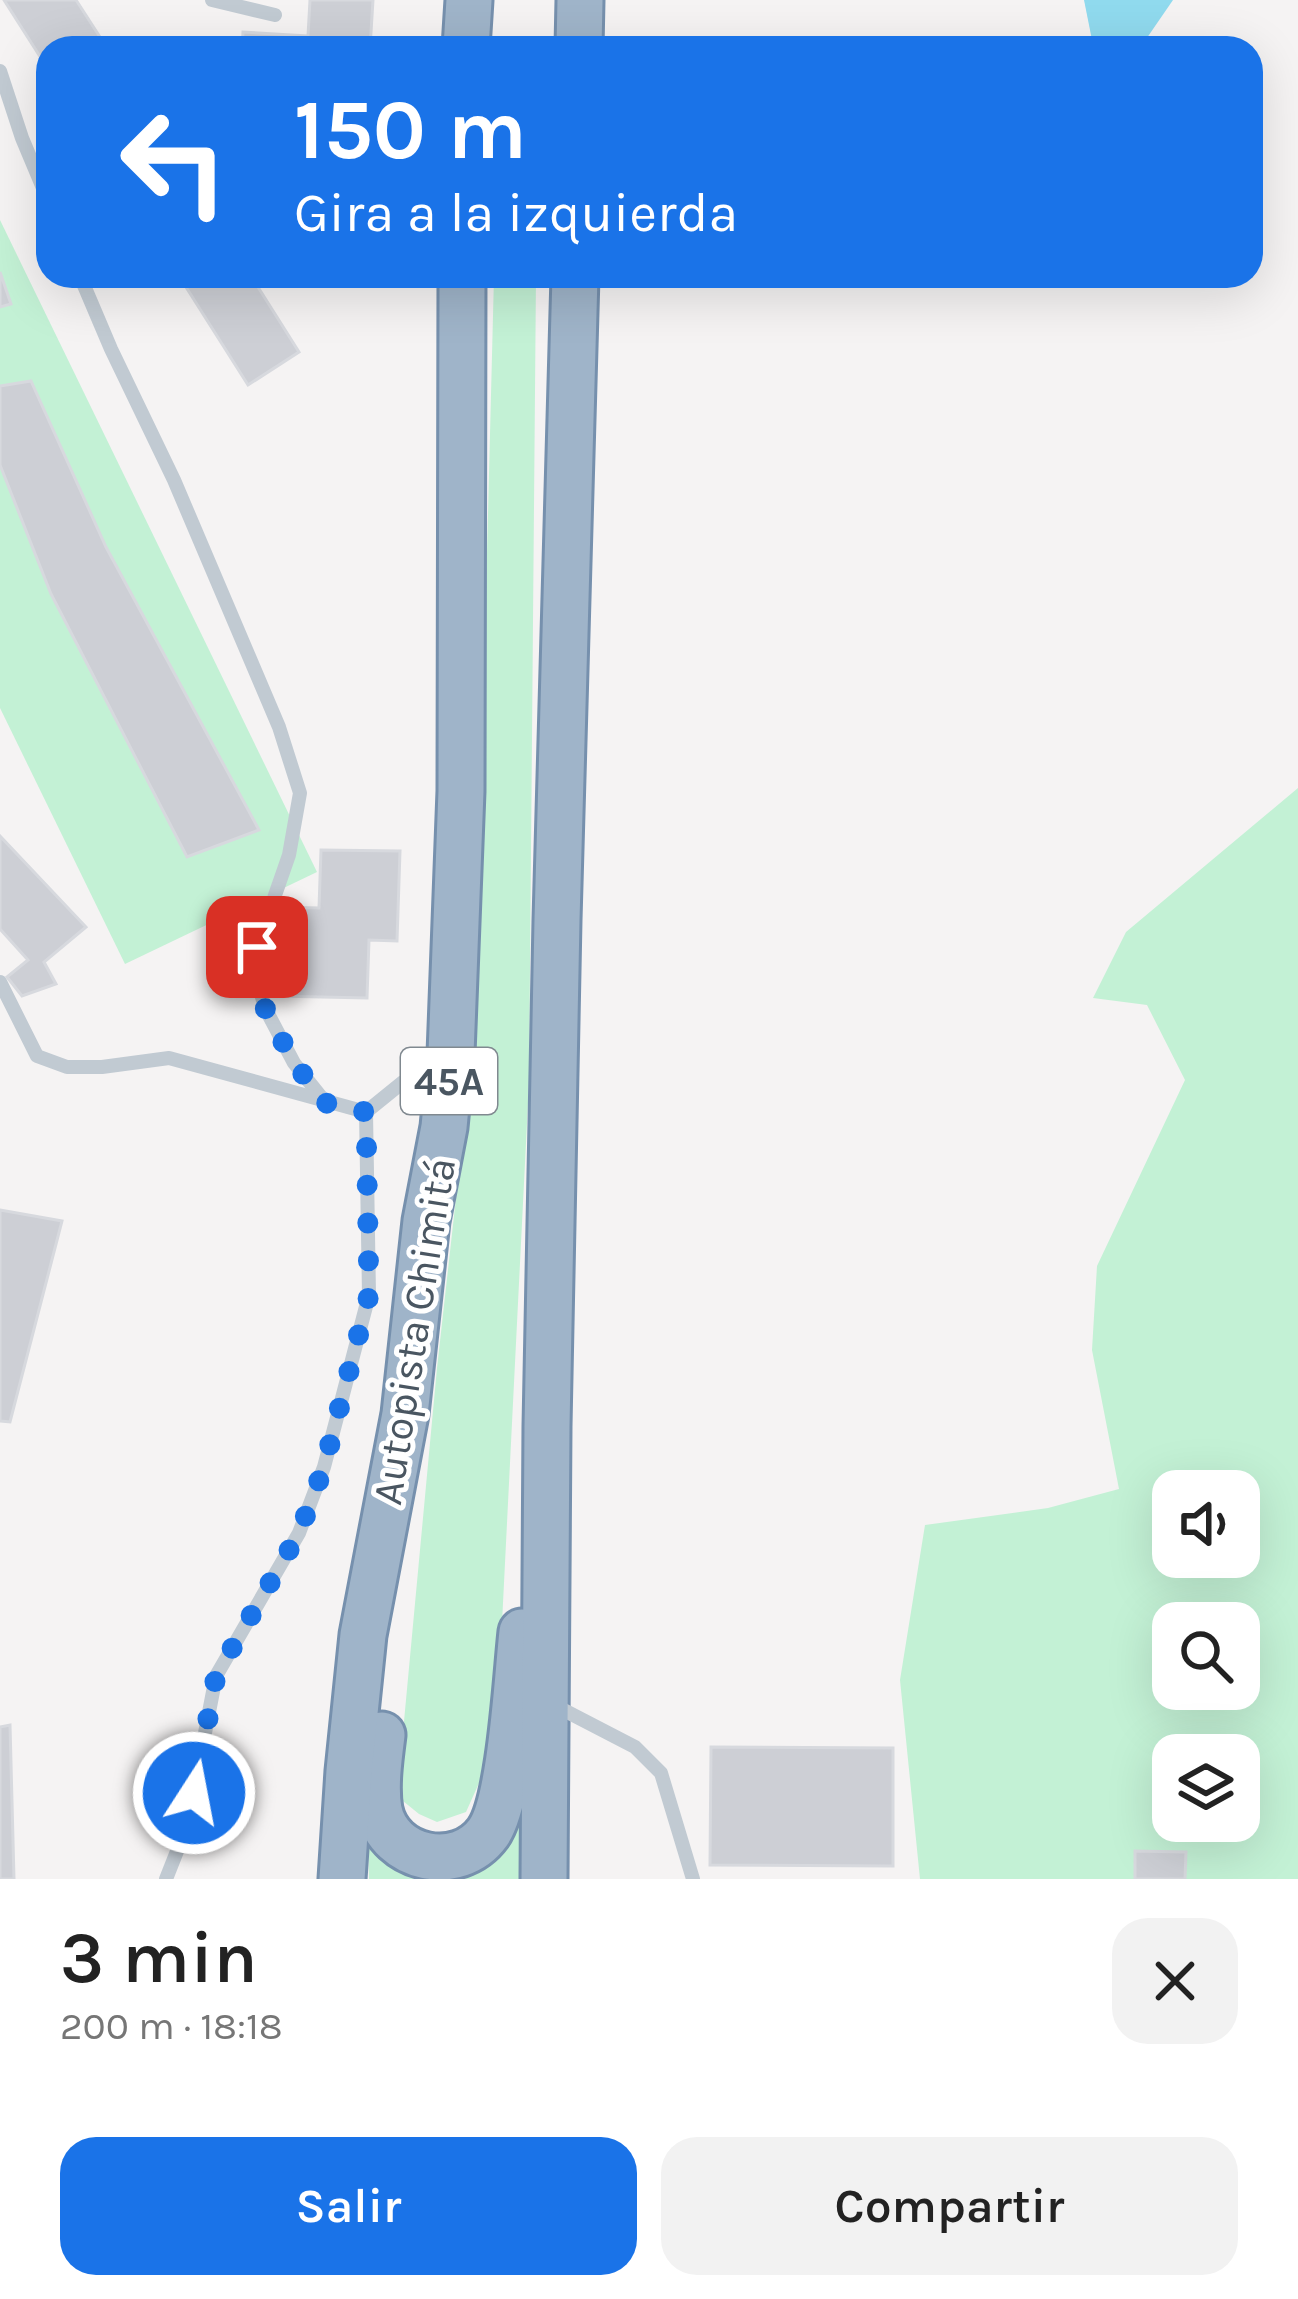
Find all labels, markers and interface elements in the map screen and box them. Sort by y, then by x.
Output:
text: 150 m [294,81,527,179]
icon: left [96,84,252,240]
text: Gira a la izquierda [294,181,738,245]
pin [206,896,308,998]
icon: arrive [224,914,290,980]
road number: 45A [401,1048,497,1114]
street label: Autopista Chimitá [362,1154,466,1508]
map controls [1152,1470,1260,1842]
button: sound [1152,1470,1260,1578]
button: search [1152,1602,1260,1710]
position arrow [131,1730,257,1856]
button: layers [1152,1734,1260,1842]
text: 3 min [60,1916,258,2000]
button: close [1112,1918,1238,2044]
text: 200 m · 18:18 [60,2003,283,2049]
button: Salir [60,2137,637,2275]
button: Compartir [661,2137,1238,2275]

